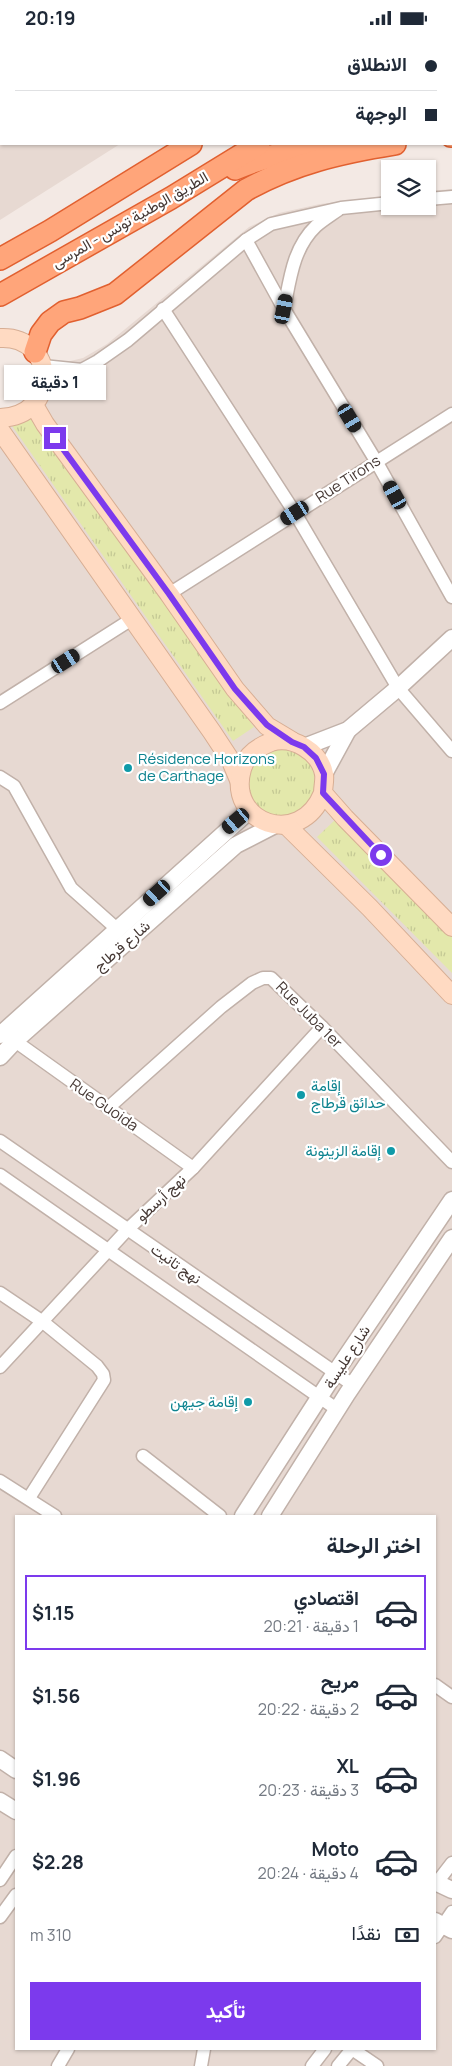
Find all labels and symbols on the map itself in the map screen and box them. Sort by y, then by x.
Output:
street label: الطريق الوطنية تونس - المرسى [48,166,212,273]
car [273,293,294,325]
callout: 1 دقيقة [4,365,106,401]
car [335,401,364,435]
route end [44,427,66,449]
street label: Rue Tirons [311,450,384,507]
car [381,478,408,512]
car [278,499,311,527]
car [49,647,82,675]
place label: Résidence Horizons de Carthage [138,748,275,786]
marker: Résidence Horizons de Carthage [122,762,134,774]
car [219,806,252,836]
route start [370,844,392,866]
car [140,877,173,909]
street label: شارع قرطاج [89,915,155,977]
street label: Rue Juba 1er [271,977,348,1053]
street label: Rue Guoida [66,1073,143,1136]
place label: إقامة حدائق قرطاج [311,1075,386,1114]
marker: إقامة حدائق قرطاج [295,1089,307,1101]
place label: إقامة الزيتونة [306,1140,382,1161]
marker: إقامة الزيتونة [385,1145,397,1157]
street label: نهج أرسطو [131,1169,191,1227]
street label: نهج تانيت [146,1238,206,1290]
street label: شارع عليسة [318,1321,376,1393]
place label: إقامة جيهن [170,1391,239,1412]
marker: إقامة جيهن [242,1396,254,1408]

